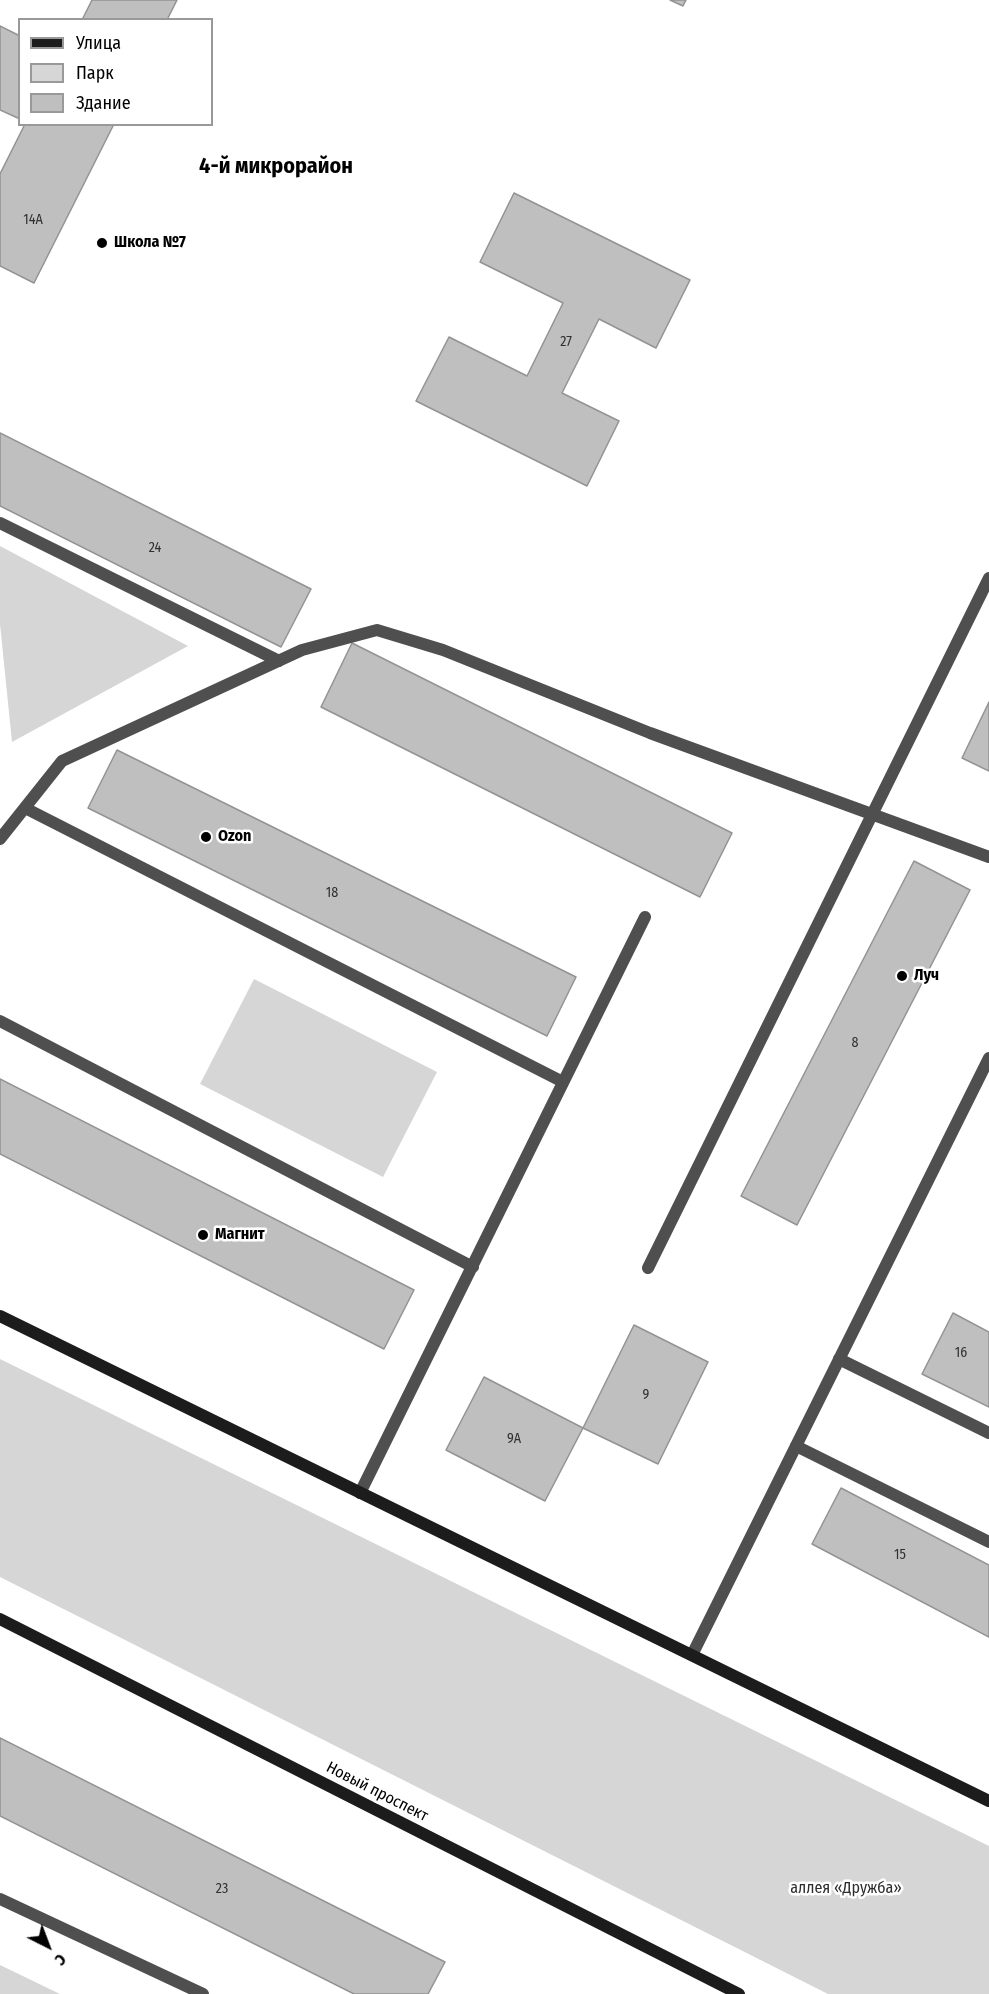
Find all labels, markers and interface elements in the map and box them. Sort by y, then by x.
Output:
legend [18,18,213,126]
text: Улица [76,32,121,54]
text: Парк [76,62,114,84]
text: Здание [76,92,131,114]
district label: 4-й микрорайон [199,154,353,180]
house number: 14А [23,212,43,228]
place label: Школа №7 [114,233,186,253]
marker: Школа №7 [95,236,109,250]
house number: 27 [560,334,572,350]
house number: 24 [149,540,161,556]
place label: Ozon [218,827,251,847]
marker: Ozon [199,830,213,844]
house number: 18 [326,885,338,901]
place label: Луч [914,966,939,986]
marker: Луч [895,969,909,983]
house number: 8 [852,1035,858,1051]
place label: Магнит [215,1225,265,1245]
marker: Магнит [196,1228,210,1242]
house number: 16 [955,1345,967,1361]
house number: 9 [643,1387,649,1403]
house number: 9А [507,1431,521,1447]
house number: 15 [894,1547,906,1563]
street label: Новый проспект [323,1758,431,1826]
park label: аллея «Дружба» [790,1879,902,1899]
house number: 23 [216,1881,228,1897]
north arrow [18,1916,78,1976]
text: С [51,1950,70,1970]

